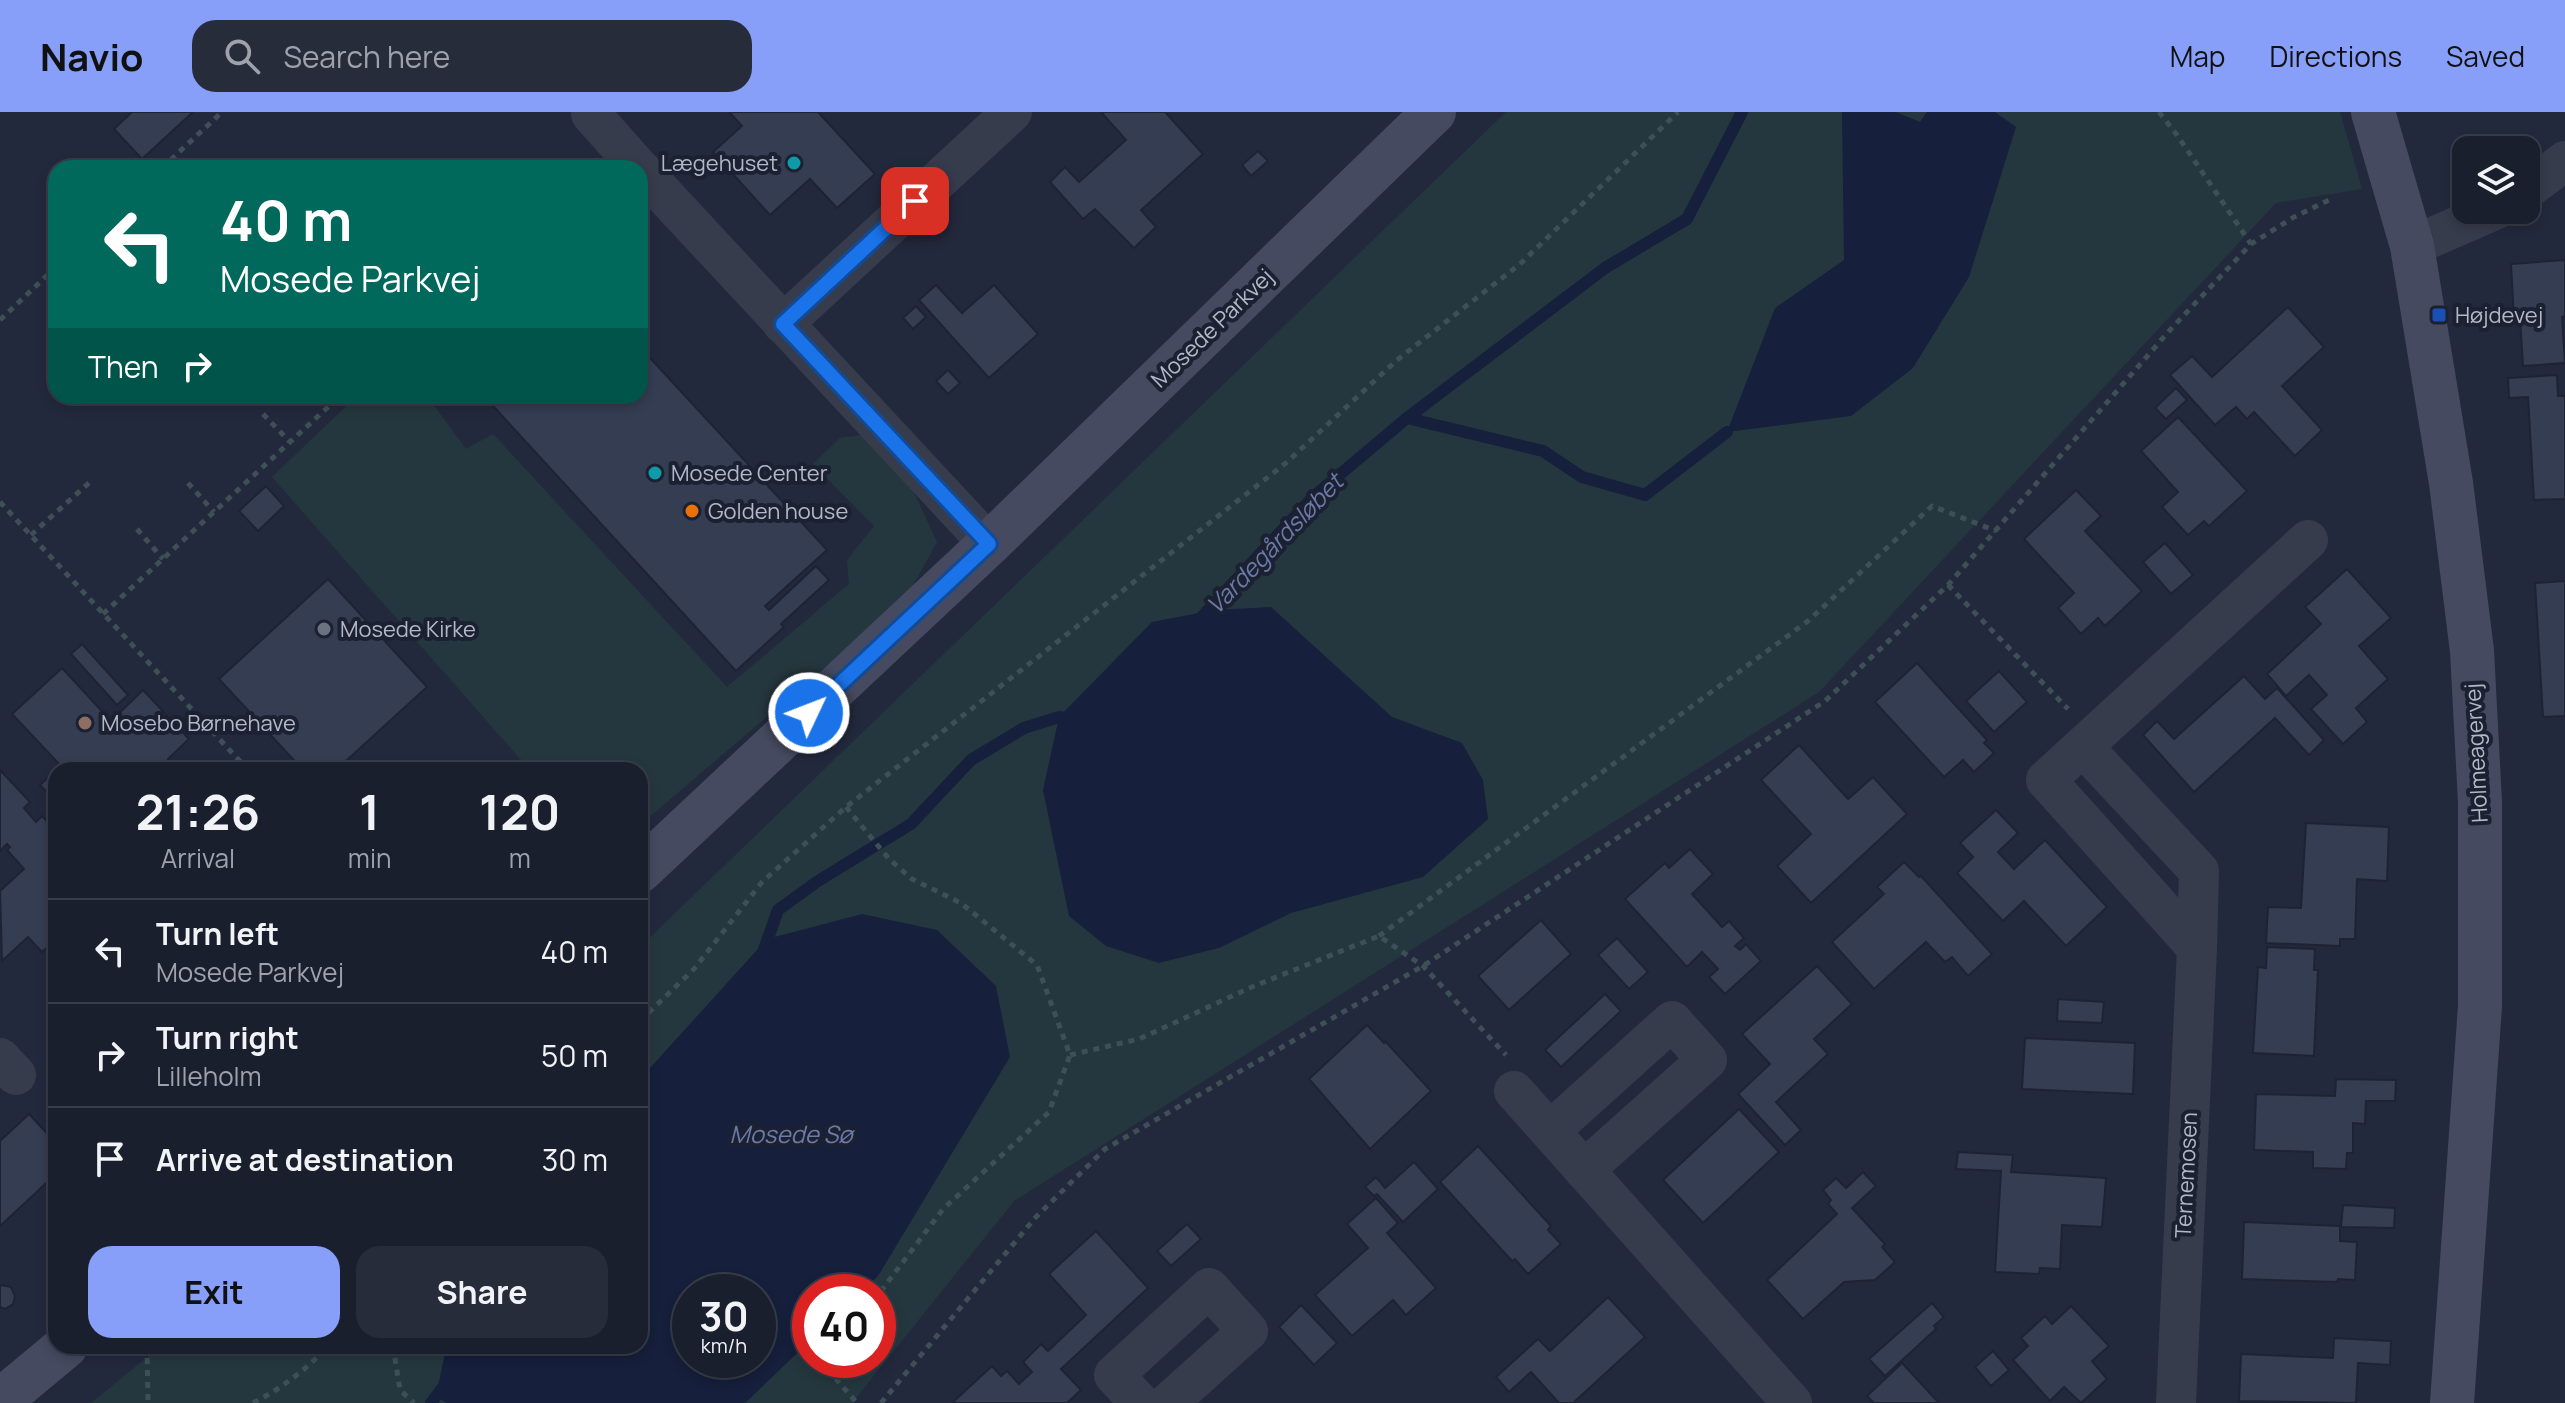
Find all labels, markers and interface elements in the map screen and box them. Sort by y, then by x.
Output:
search box [192,20,752,92]
text: Navio [40,30,144,82]
icon: search [220,34,264,78]
text: Search here [284,36,450,77]
text: Map [2170,37,2225,75]
text: Directions [2269,37,2402,75]
text: Saved [2446,37,2525,75]
map controls [2452,136,2540,224]
button: layers [2452,136,2540,224]
place label: Lægehuset [661,148,778,178]
marker: Lægehuset [785,154,803,172]
pin [881,167,949,235]
icon: arrive [893,179,937,223]
text: 40 m [220,181,352,258]
icon: left [88,192,192,296]
text: Mosede Parkvej [220,254,480,303]
street label: Mosede Parkvej [1144,262,1280,394]
place label: Højdevej [2455,300,2543,330]
marker: Højdevej [2430,306,2448,324]
icon: right [175,344,219,388]
text: Then [88,346,159,387]
place label: Mosede Center [671,458,828,488]
marker: Mosede Center [646,464,664,482]
water label: Vardegårdsløbet [1198,464,1351,621]
place label: Golden house [708,496,848,526]
marker: Golden house [683,502,701,520]
place label: Mosede Kirke [340,614,476,644]
marker: Mosede Kirke [315,620,333,638]
position arrow [767,671,851,755]
street label: Holmeagervej [2457,683,2495,823]
place label: Mosebo Børnehave [101,708,296,738]
marker: Mosebo Børnehave [76,714,94,732]
text: 21:26 [136,779,260,844]
text: 1 [359,779,380,844]
text: 120 [479,779,560,844]
text: Arrival [161,840,235,876]
text: min [348,840,391,876]
text: m [509,840,531,876]
text: Turn left [156,913,279,954]
icon: left [88,929,132,973]
text: 40 m [541,931,608,972]
text: Mosede Parkvej [156,954,344,990]
text: Turn right [156,1017,299,1058]
icon: right [88,1033,132,1077]
text: 50 m [541,1035,608,1076]
text: Lilleholm [156,1058,262,1094]
street label: Ternemosen [2168,1111,2204,1239]
water label: Mosede Sø [730,1117,855,1150]
icon: arrive [88,1137,132,1181]
text: Arrive at destination [156,1139,454,1180]
text: 30 m [542,1139,608,1180]
button: Exit [88,1246,340,1338]
button: Share [356,1246,608,1338]
speed limit sign: 40 [792,1274,896,1378]
text: 30 [699,1288,749,1343]
text: km/h [701,1332,747,1359]

